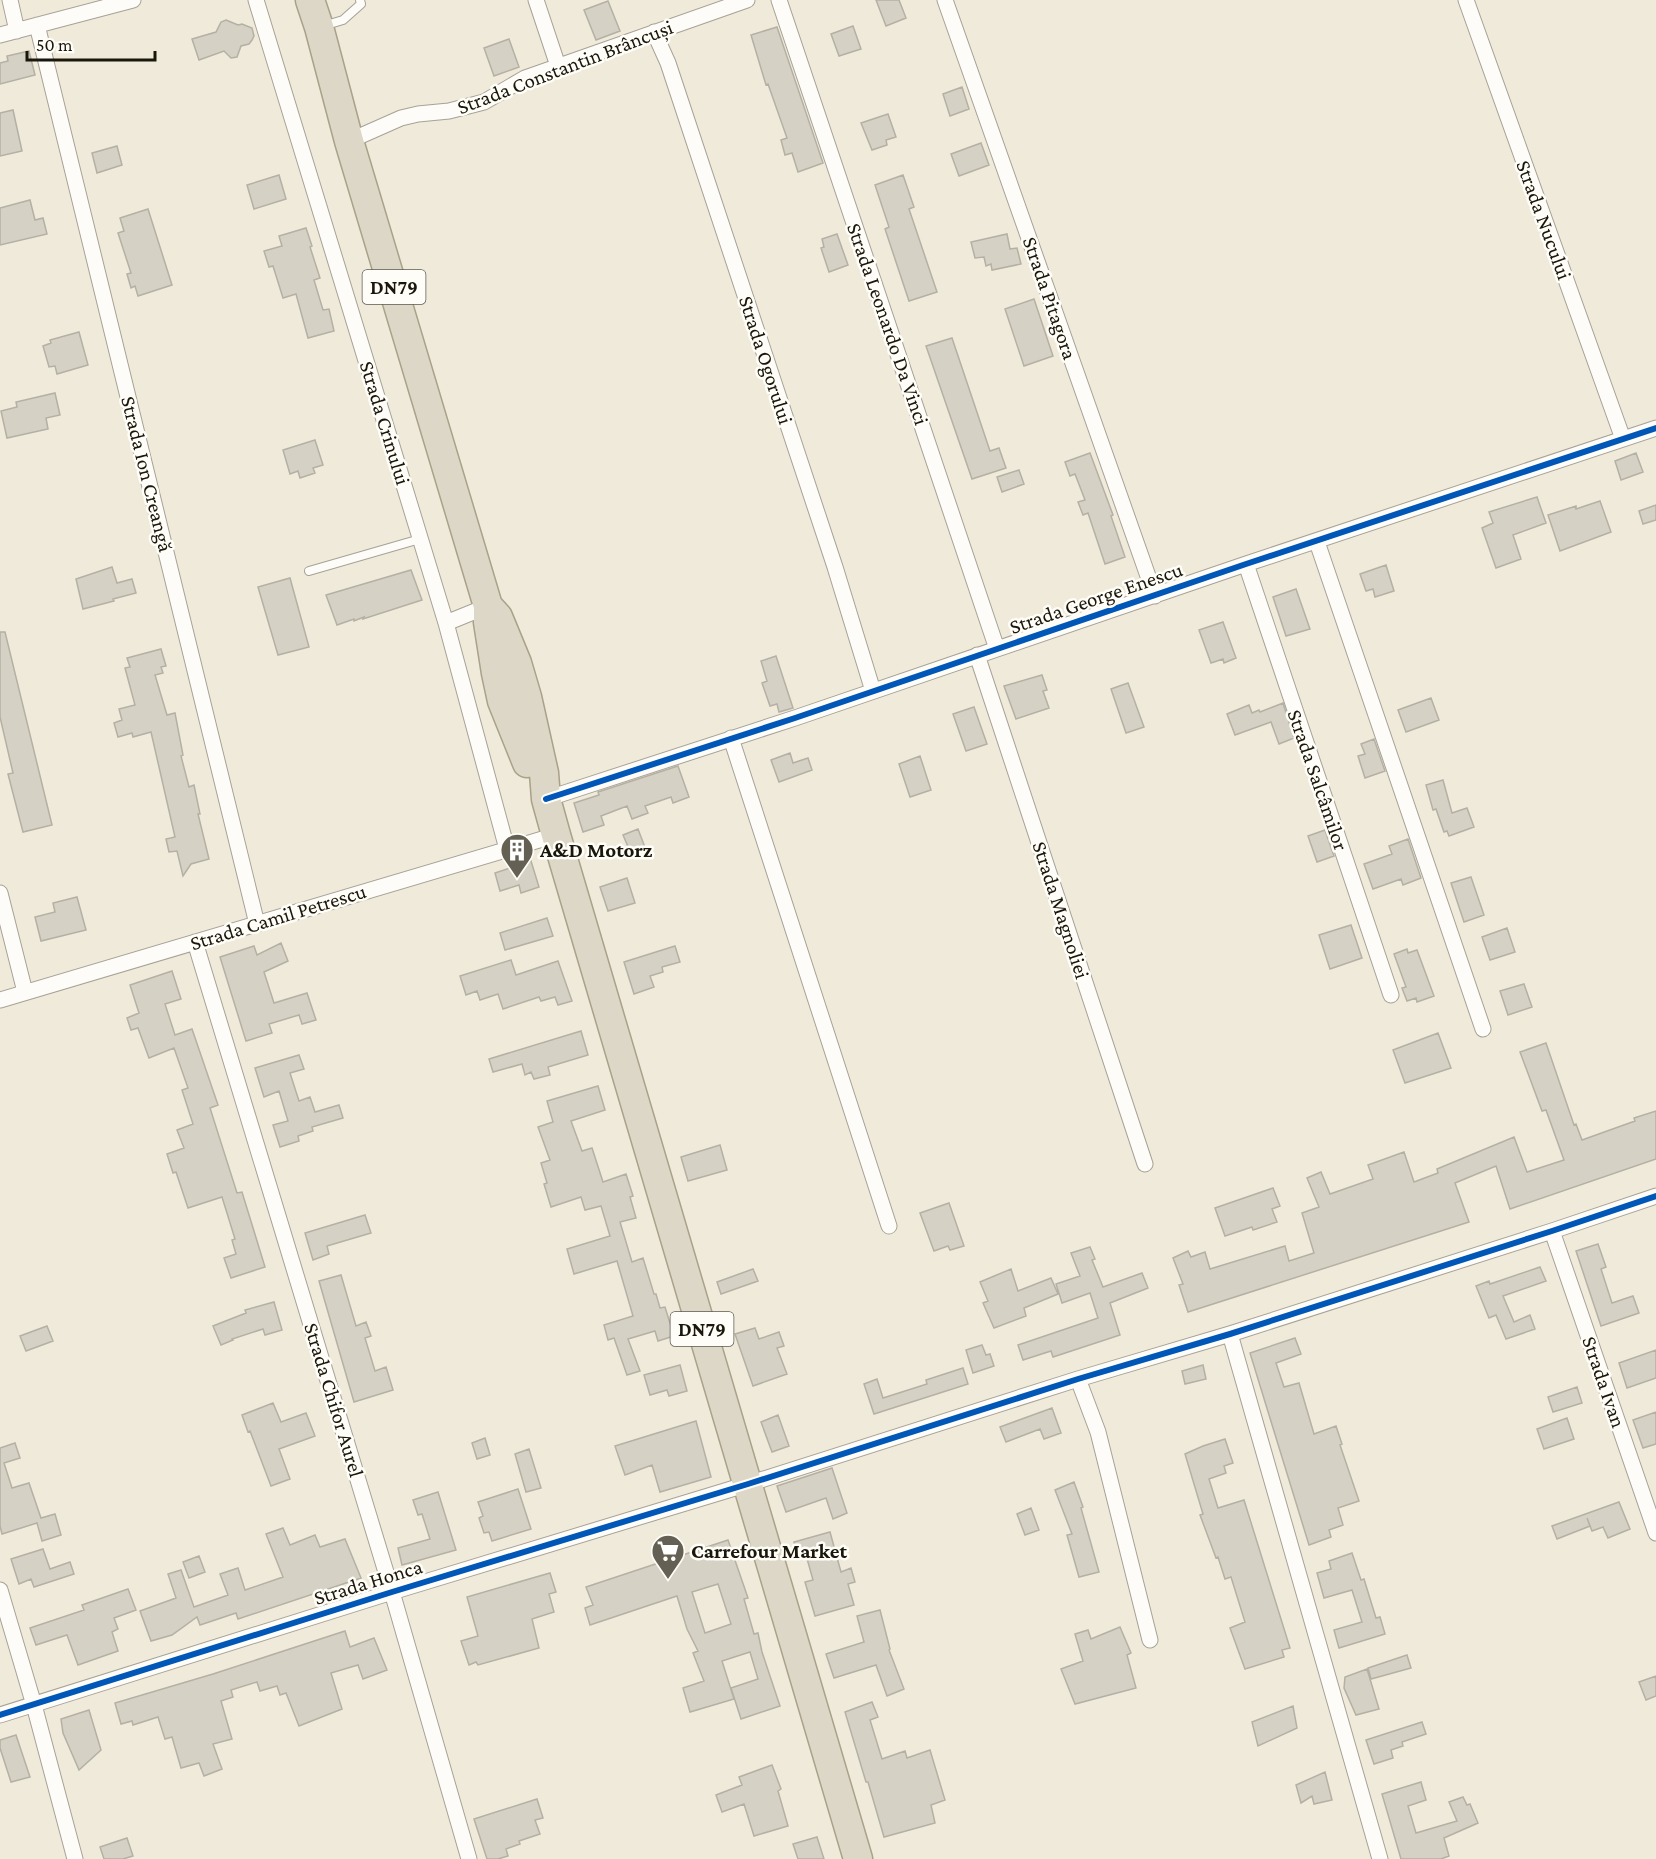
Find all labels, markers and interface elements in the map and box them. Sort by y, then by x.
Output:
street label: Strada Constantin Brâncuși [454,15,677,120]
scale bar [27,24,154,62]
text: 50 m [36,35,73,55]
street label: Strada Nucului [1511,157,1577,283]
street label: Strada Leonardo Da Vinci [842,220,934,429]
street label: Strada Pitagora [1018,234,1082,363]
road number: DN79 [362,270,426,304]
street label: Strada Ogorului [734,293,798,428]
street label: Strada Crinului [355,358,415,488]
street label: Strada Ion Creangă [116,394,178,555]
street label: Strada George Enescu [1006,557,1186,639]
street label: Strada Salcâmilor [1283,706,1354,854]
building icon: A&D Motorz [499,832,535,879]
place label: A&D Motorz [539,838,653,862]
street label: Strada Magnoliei [1027,838,1095,982]
street label: Strada Camil Petrescu [187,879,369,955]
road number: DN79 [670,1312,734,1346]
street label: Strada Chifor Aurel [299,1320,369,1480]
street label: Strada Ivan [1577,1333,1631,1431]
supermarket icon: Carrefour Market [650,1533,686,1580]
place label: Carrefour Market [691,1539,847,1563]
street label: Strada Honca [311,1554,425,1610]

